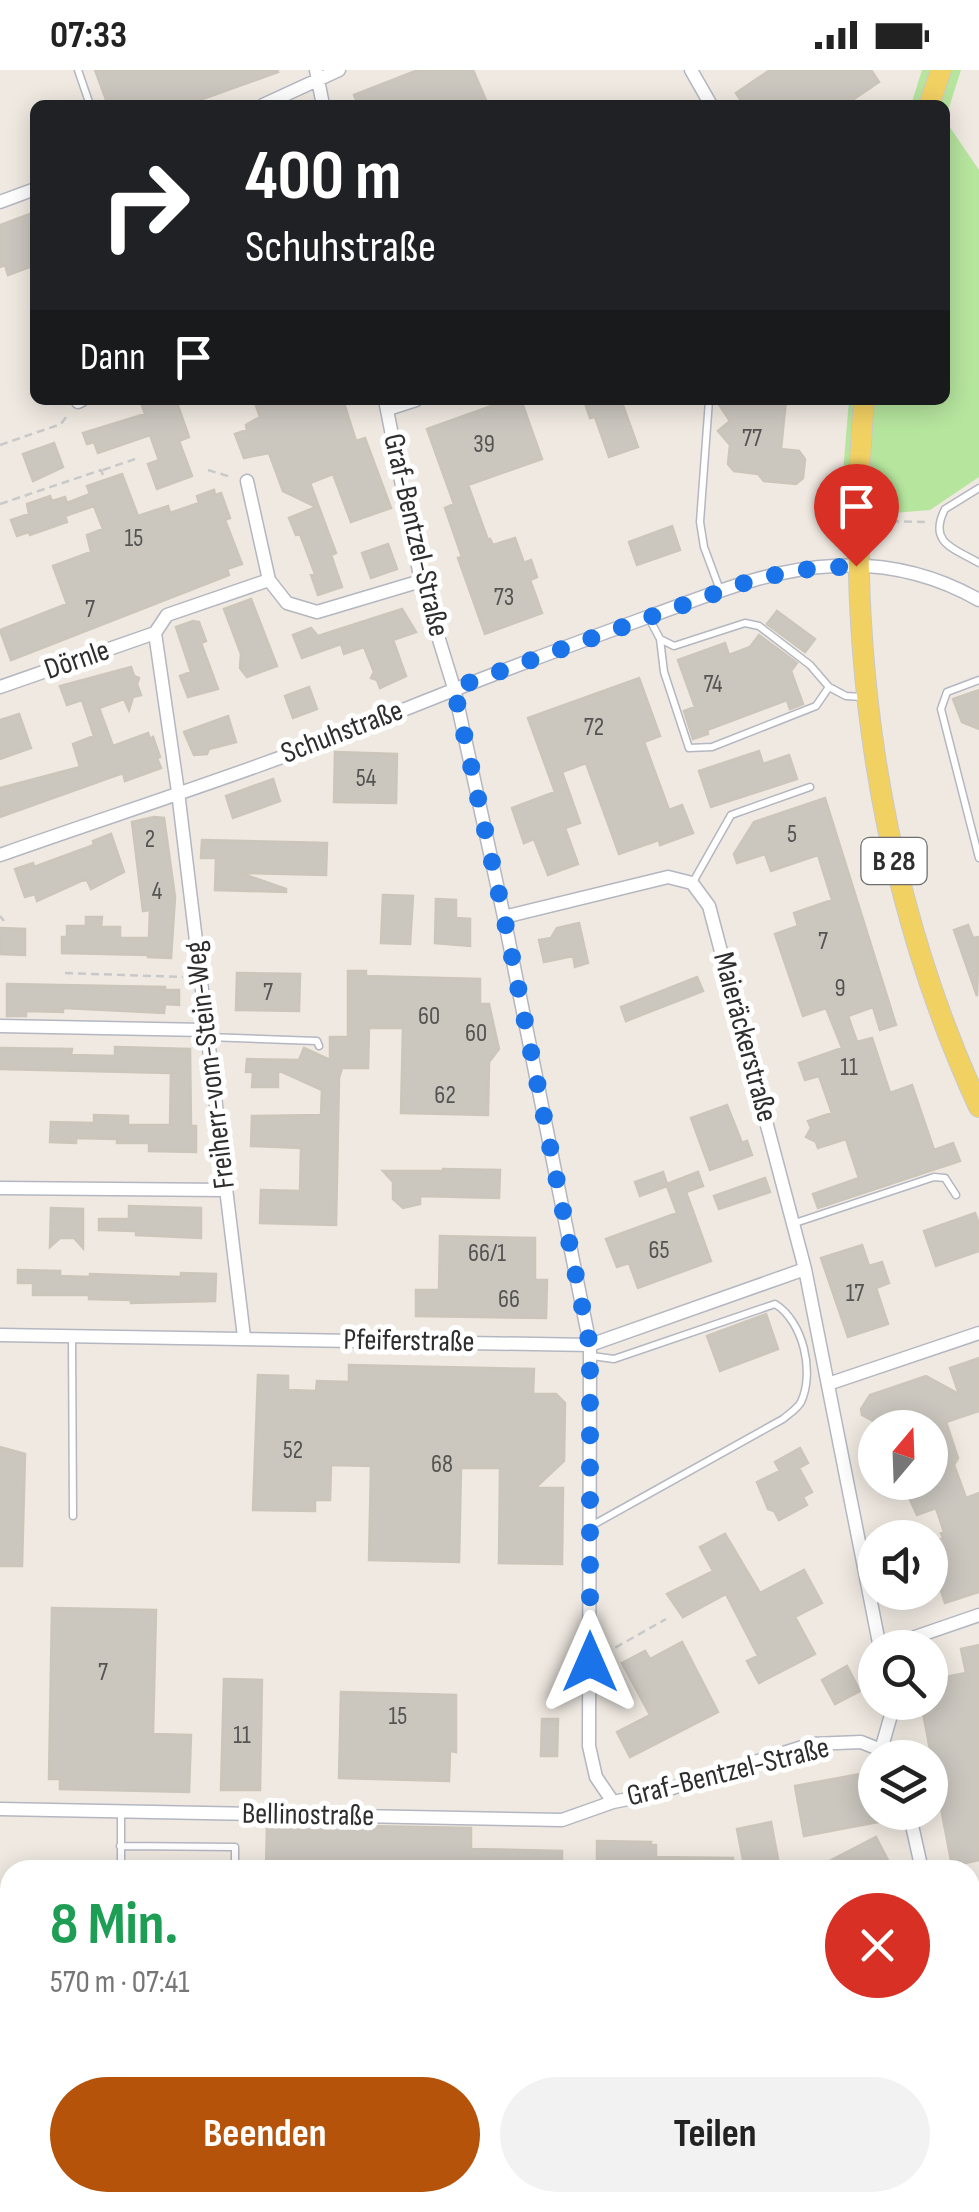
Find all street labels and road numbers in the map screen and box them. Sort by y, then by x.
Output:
street label: Graf-Bentzel-Straße [375,430,457,640]
street label: Dörnle [40,632,114,688]
street label: Schuhstraße [276,692,408,772]
road number: B 28 [862,838,926,884]
street label: Freiherr-vom-Stein-Weg [177,939,243,1191]
street label: Maieräckerstraße [705,948,785,1126]
street label: Pfeiferstraße [343,1322,475,1360]
street label: Graf-Bentzel-Straße [623,1729,833,1815]
street label: Bellinostraße [242,1796,374,1834]

